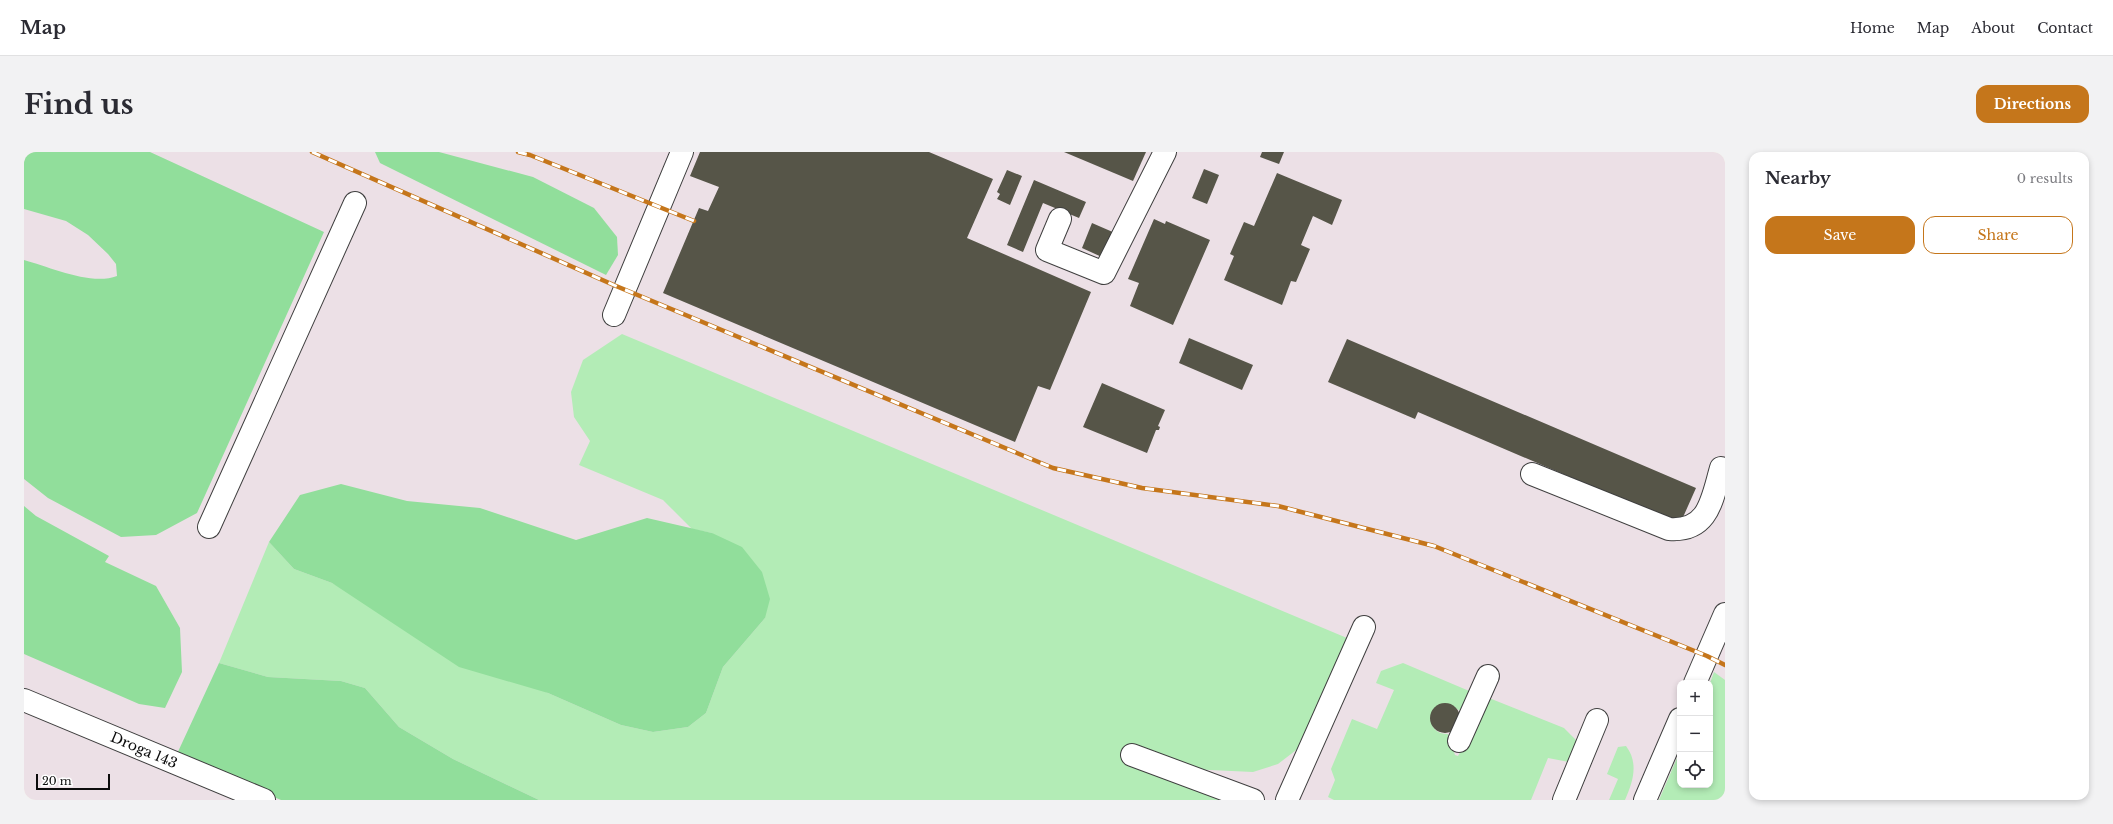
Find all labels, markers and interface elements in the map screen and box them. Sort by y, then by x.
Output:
text: Map [20,16,66,39]
text: Home [1850,19,1895,37]
text: Map [1917,19,1949,37]
text: About [1971,19,2015,37]
text: Contact [2037,19,2093,37]
button: Directions [1976,85,2089,123]
text: Find us [24,87,134,122]
text: Nearby [1765,168,1831,189]
text: 0 results [2017,170,2073,187]
button: Save [1765,216,1915,254]
button: Share [1923,216,2073,254]
map controls [1677,680,1713,788]
button: + [1677,680,1713,716]
button: − [1677,716,1713,752]
street label: Droga 143 [108,728,180,772]
button: locate [1677,752,1713,788]
scale bar [36,772,110,791]
text: 20 m [42,774,72,788]

